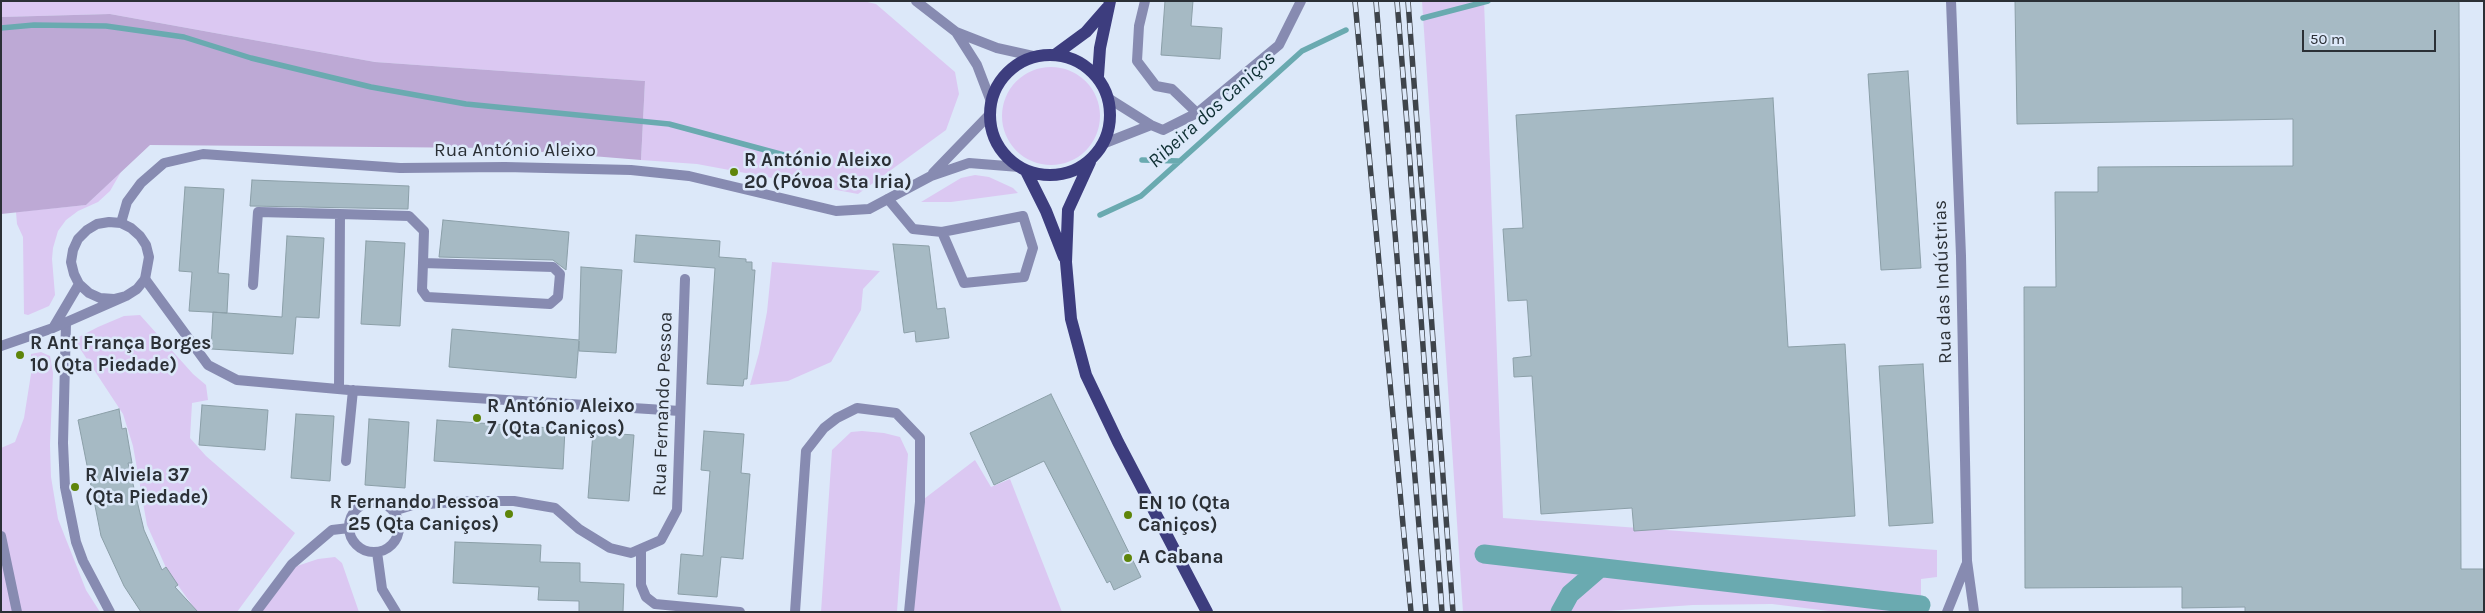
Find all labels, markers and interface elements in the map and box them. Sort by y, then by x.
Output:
scale bar [2305,20,2439,52]
text: 50 m [2310,30,2345,48]
water label: Ribeira dos Caniços [1143,47,1281,173]
street label: Rua António Aleixo [434,140,596,162]
place label: R António Aleixo 20 (Póvoa Sta Iria) [744,150,912,194]
marker: R António Aleixo 20 (Póvoa Sta Iria) [728,166,740,178]
street label: Rua das Indústrias [1929,200,1957,364]
street label: Rua Fernando Pessoa [648,311,678,497]
place label: R Ant França Borges 10 (Qta Piedade) [30,333,211,377]
marker: R Ant França Borges 10 (Qta Piedade) [14,349,26,361]
place label: R António Aleixo 7 (Qta Caniços) [487,396,635,440]
marker: R António Aleixo 7 (Qta Caniços) [471,412,483,424]
place label: R Alviela 37 (Qta Piedade) [85,465,208,509]
marker: R Alviela 37 (Qta Piedade) [69,481,81,493]
place label: R Fernando Pessoa 25 (Qta Caniços) [330,492,499,536]
place label: EN 10 (Qta Caniços) [1138,493,1230,537]
marker: R Fernando Pessoa 25 (Qta Caniços) [503,508,515,520]
marker: EN 10 (Qta Caniços) [1122,509,1134,521]
place label: A Cabana [1138,547,1224,569]
marker: A Cabana [1122,552,1134,564]

